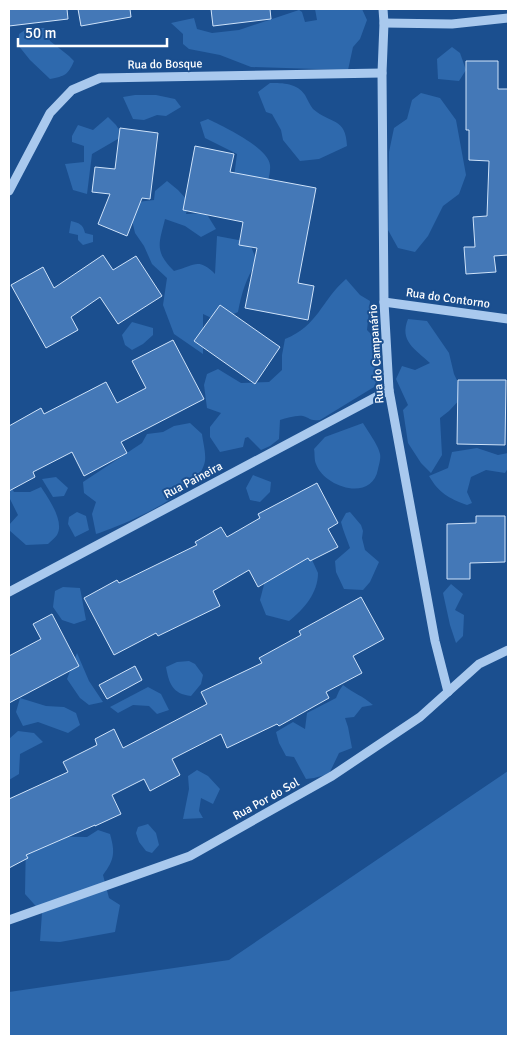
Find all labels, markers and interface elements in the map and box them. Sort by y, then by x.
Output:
scale bar [18,15,166,47]
text: 50 m [25,24,56,42]
street label: Rua do Bosque [127,56,203,73]
street label: Rua do Contorno [405,285,491,312]
street label: Rua do Campanário [366,304,387,404]
street label: Rua Paineira [161,459,225,502]
street label: Rua Por do Sol [230,775,303,824]

